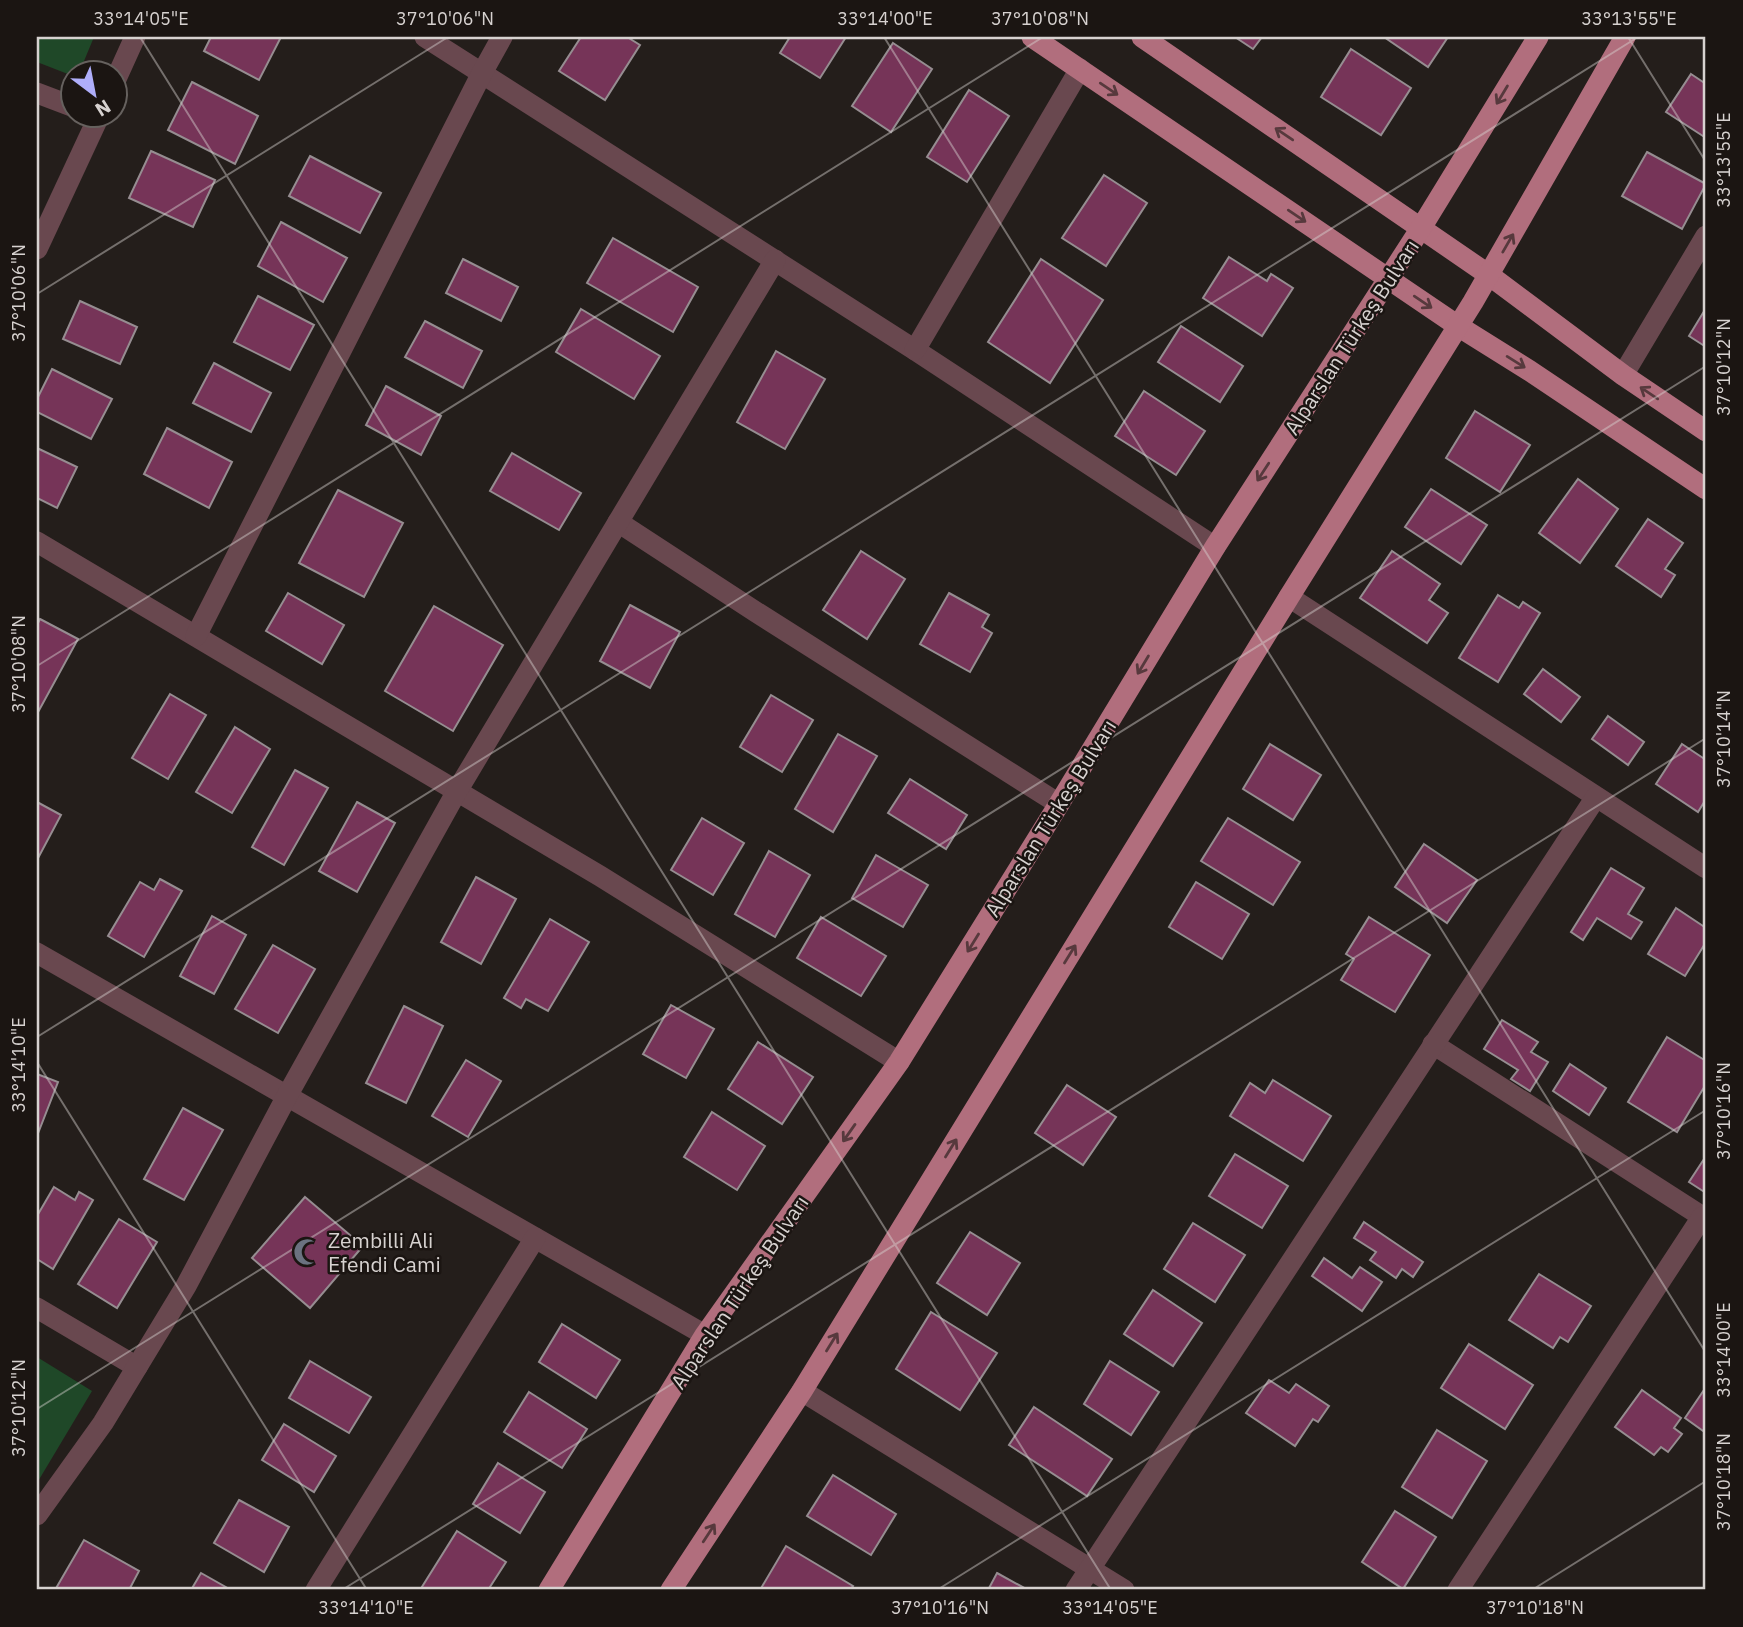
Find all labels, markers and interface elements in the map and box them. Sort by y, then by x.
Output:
text: 33°14'05"E [93,7,189,30]
text: 37°10'06"N [396,7,494,30]
text: 33°14'00"E [837,7,933,30]
text: 37°10'08"N [991,7,1089,30]
text: 33°13'55"E [1581,7,1677,30]
north arrow [60,60,130,130]
one-way arrow [1099,82,1118,96]
one-way arrow [1495,85,1509,105]
text: N [91,95,115,122]
text: 33°13'55"E [1712,112,1735,208]
one-way arrow [1275,127,1294,141]
one-way arrow [1287,209,1306,223]
one-way arrow [1502,233,1515,254]
street label: Alparslan Türkeş Bulvarı [1277,234,1425,440]
text: 37°10'06"N [7,244,30,342]
one-way arrow [1413,295,1433,309]
text: 37°10'12"N [1712,318,1735,416]
one-way arrow [1506,354,1525,369]
one-way arrow [1640,386,1660,400]
one-way arrow [1256,462,1270,481]
text: 37°10'08"N [7,615,30,713]
one-way arrow [1136,655,1150,675]
text: 37°10'14"N [1712,690,1735,788]
street label: Alparslan Türkeş Bulvarı [978,714,1122,922]
one-way arrow [966,933,981,952]
one-way arrow [1064,945,1078,965]
text: 33°14'10"E [7,1017,30,1113]
text: 37°10'16"N [1712,1062,1735,1160]
one-way arrow [842,1123,856,1142]
one-way arrow [945,1139,959,1159]
street label: Alparslan Türkeş Bulvarı [664,1190,814,1394]
place label: Zembilli Ali Efendi Cami [328,1226,441,1278]
mosque icon: Zembilli Ali Efendi Cami [292,1237,322,1267]
text: 33°14'00"E [1712,1302,1735,1398]
one-way arrow [825,1333,840,1352]
text: 37°10'12"N [7,1359,30,1457]
text: 37°10'18"N [1712,1433,1735,1531]
one-way arrow [701,1524,716,1543]
text: 33°14'10"E [318,1596,414,1619]
text: 37°10'16"N [891,1596,989,1619]
text: 33°14'05"E [1062,1596,1158,1619]
text: 37°10'18"N [1486,1596,1584,1619]

